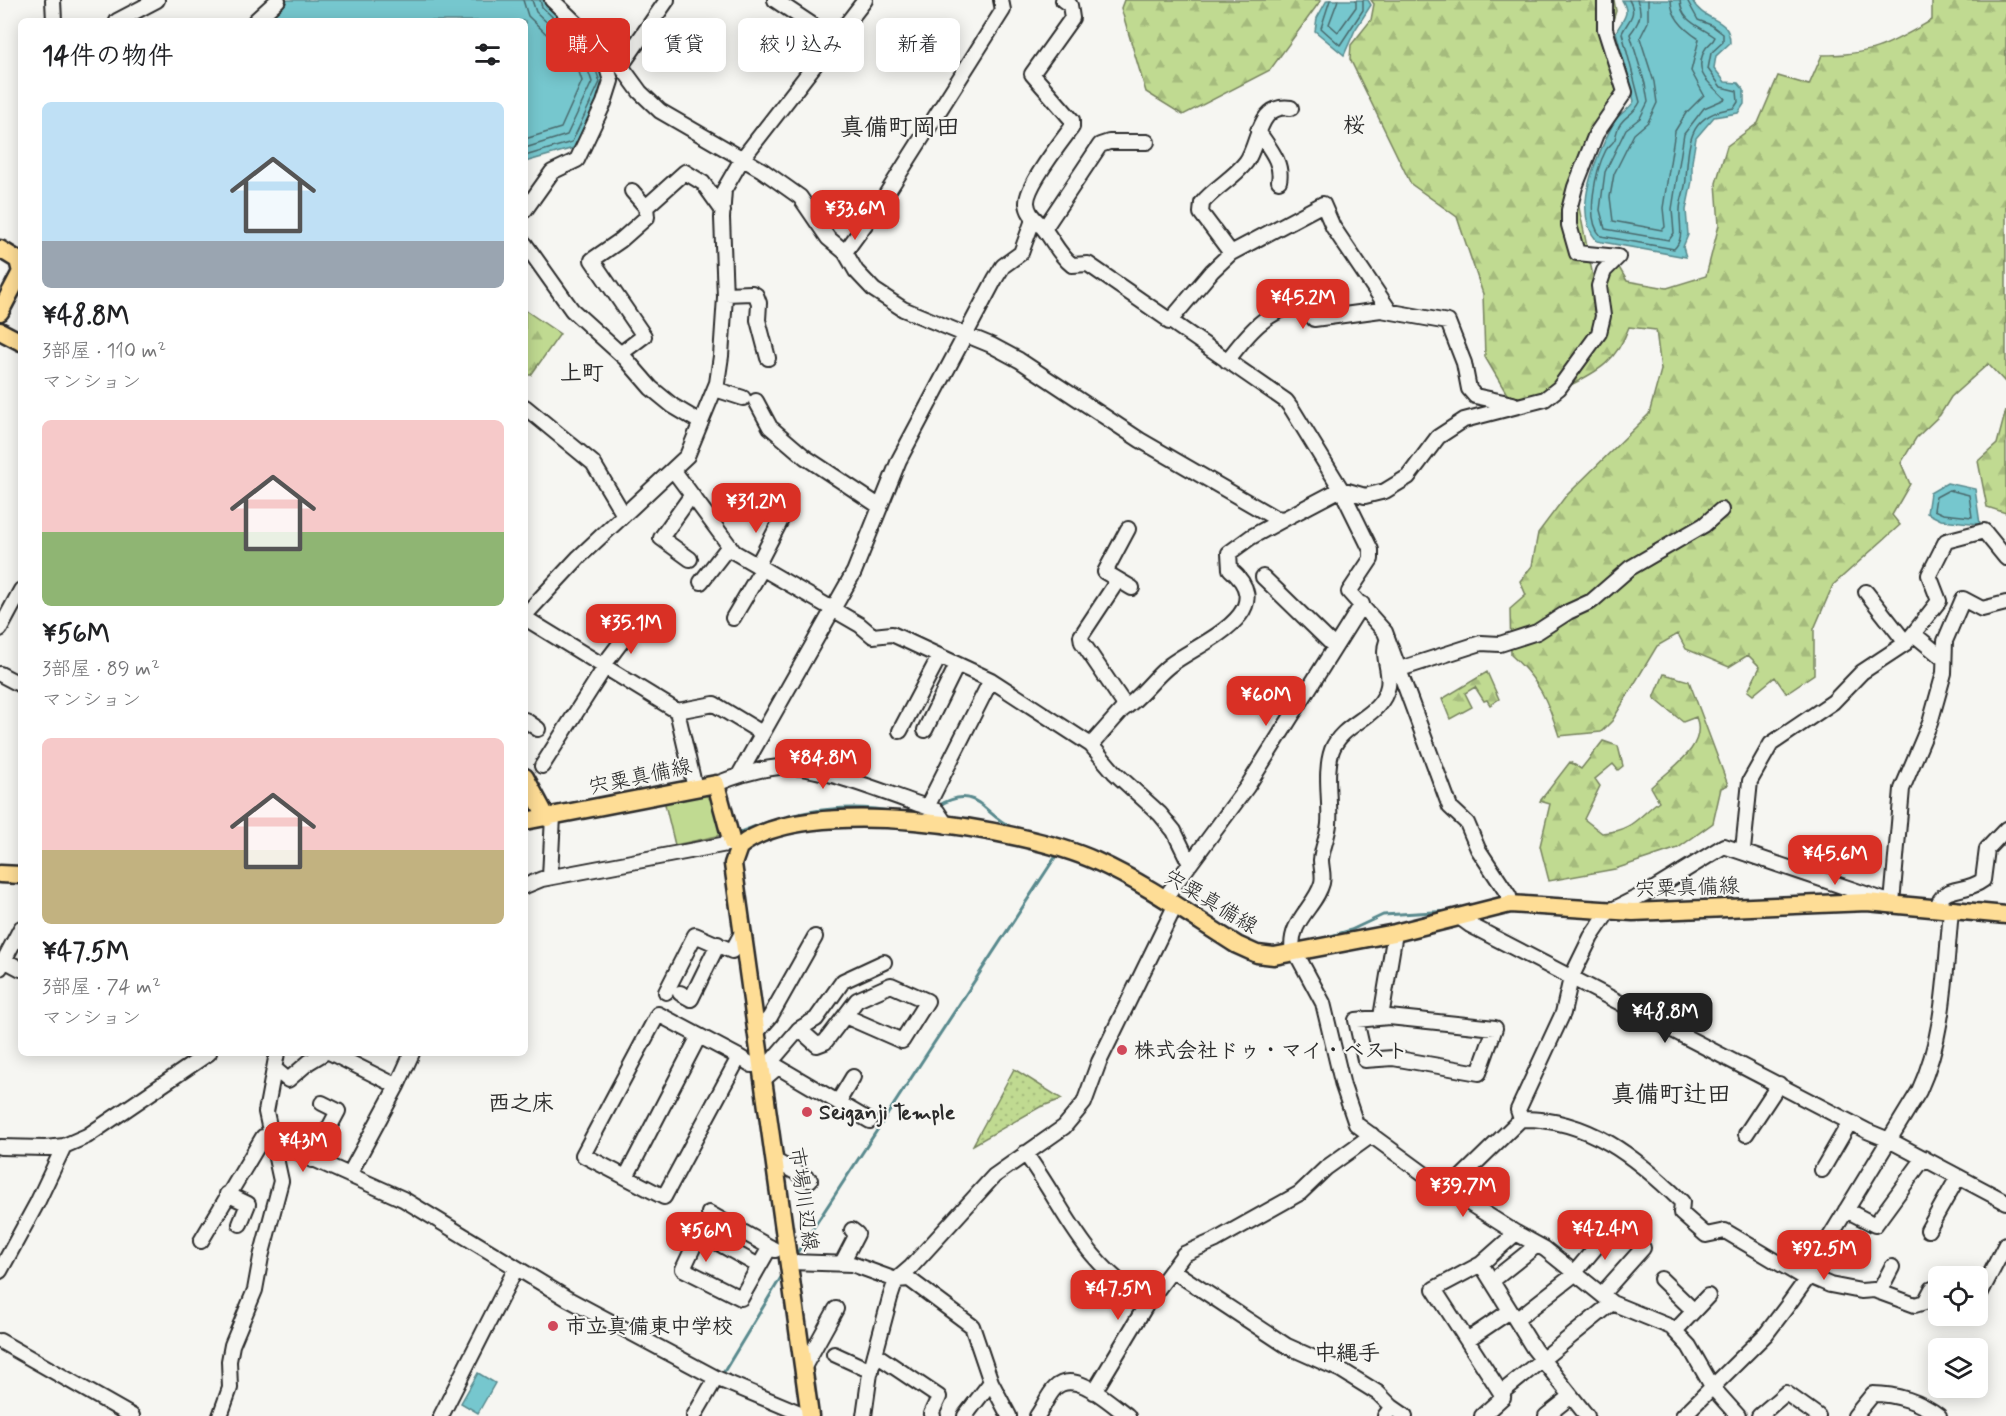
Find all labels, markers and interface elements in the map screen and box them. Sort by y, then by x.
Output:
chip: 購入 [546,18,630,72]
chip: 賃貸 [642,18,726,72]
chip: 絞り込み [738,18,864,72]
chip: 新着 [876,18,960,72]
icon: filters [471,38,504,71]
text: 14件の物件 [42,40,173,74]
district label: 桜 [1343,112,1365,140]
district label: 真備町岡田 [840,113,960,144]
icon: home [219,141,327,249]
pin: ¥33.6M [806,190,904,241]
text: ¥33.6M [825,196,885,223]
pin: ¥45.2M [1254,279,1352,330]
text: ¥45.2M [1270,285,1336,312]
text: ¥48.8M [42,300,129,334]
text: 3部屋 · 110 m² [42,338,166,365]
district label: 上町 [560,360,604,388]
text: マンション [42,369,141,396]
icon: home [219,459,327,567]
pin: ¥31.2M [707,483,805,534]
text: ¥31.2M [726,489,786,516]
pin: ¥35.1M [582,604,680,655]
text: ¥35.1M [600,610,662,637]
text: ¥56M [42,618,110,652]
text: 3部屋 · 89 m² [42,656,160,683]
pin: ¥60M [1230,676,1302,727]
text: ¥60M [1241,682,1291,709]
text: マンション [42,687,141,714]
pin: ¥84.8M [774,739,872,790]
text: ¥84.8M [789,745,857,772]
street label: 宍粟真備線 [586,752,694,802]
icon: home [219,777,327,885]
pin: ¥45.6M [1786,835,1884,886]
text: ¥45.6M [1802,841,1868,868]
street label: 宍粟真備線 [1158,863,1263,941]
street label: 宍粟真備線 [1634,872,1740,904]
text: ¥47.5M [42,936,129,970]
text: 3部屋 · 74 m² [42,974,161,1001]
pin: ¥48.8M [1616,993,1714,1044]
text: ¥48.8M [1631,999,1699,1026]
text: マンション [42,1005,141,1032]
place label: 株式会社ドゥ・マイ・ベスト [1134,1037,1408,1065]
marker: 株式会社ドゥ・マイ・ベスト [1115,1043,1129,1057]
district label: 真備町辻田 [1611,1080,1731,1111]
district label: 西之床 [488,1090,554,1118]
place label: Seiganji Temple [819,1099,956,1127]
marker: Seiganji Temple [800,1105,814,1119]
pin: ¥43M [267,1122,339,1173]
text: ¥43M [278,1128,328,1155]
street label: 市場川辺線 [782,1145,824,1253]
pin: ¥39.7M [1414,1167,1512,1218]
text: ¥39.7M [1430,1173,1496,1200]
pin: ¥42.4M [1556,1210,1654,1261]
pin: ¥56M [670,1212,742,1263]
text: ¥42.4M [1571,1216,1639,1243]
text: ¥56M [680,1218,732,1245]
pin: ¥92.5M [1775,1230,1873,1281]
text: ¥92.5M [1791,1236,1857,1263]
map controls [1928,1266,1988,1398]
button: locate [1928,1266,1988,1326]
pin: ¥47.5M [1069,1270,1167,1321]
text: ¥47.5M [1085,1276,1151,1303]
place label: 市立真備東中学校 [565,1313,733,1341]
marker: 市立真備東中学校 [546,1319,560,1333]
button: layers [1928,1338,1988,1398]
district label: 中縄手 [1314,1340,1380,1368]

